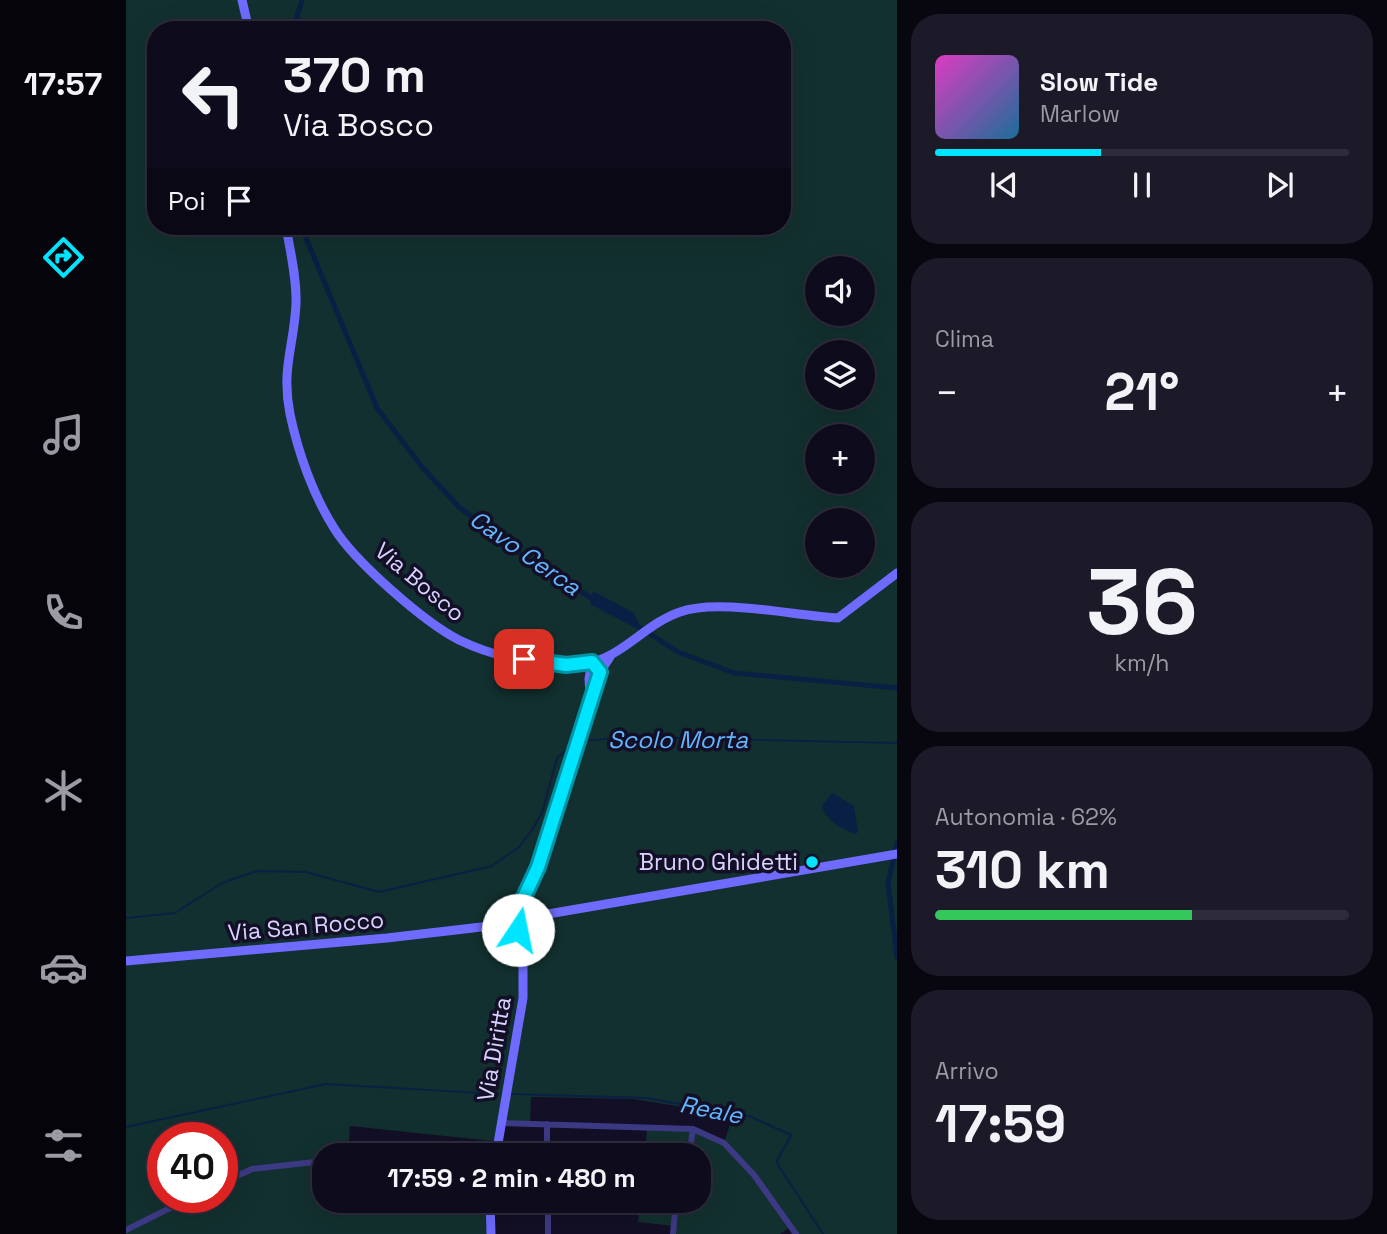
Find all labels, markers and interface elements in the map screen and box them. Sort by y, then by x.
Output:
text: 370 m [283,44,426,106]
icon: left [168,49,259,140]
text: 17:57 [24,64,102,104]
text: Slow Tide [1040,65,1158,99]
text: Marlow [1040,99,1120,129]
text: Via Bosco [283,105,434,145]
icon: previous [985,166,1023,204]
icon: pause [1123,166,1161,204]
icon: next [1261,166,1299,204]
icon: arrive [220,182,258,220]
text: Poi [168,184,206,218]
icon: directions [39,233,88,282]
map controls [805,256,875,578]
button: sound [805,256,875,326]
text: Clima [935,324,994,354]
button: layers [805,340,875,410]
text: 21° [1105,359,1179,425]
text: − [935,369,959,417]
text: + [1325,369,1349,417]
icon: music [39,410,88,459]
button: + [805,424,875,494]
water label: Cavo Cerca [464,503,587,602]
button: − [805,508,875,578]
street label: Via Bosco [369,536,471,628]
text: 36 [1086,544,1198,661]
icon: phone [39,588,88,637]
pin [494,629,554,689]
icon: arrive [505,640,543,678]
text: km/h [1115,648,1169,678]
water label: Scolo Morta [608,724,748,755]
icon: climate [39,766,88,815]
text: Autonomia · 62% [935,802,1117,832]
text: 310 km [935,837,1110,903]
place label: Bruno Ghidetti [639,847,798,877]
marker: Bruno Ghidetti [804,854,820,870]
position arrow [481,893,555,967]
street label: Via San Rocco [227,904,385,948]
icon: car [39,943,88,992]
street label: Via Diritta [470,994,518,1104]
text: Arrivo [935,1056,999,1086]
water label: Reale [677,1088,746,1131]
text: 17:59 [935,1091,1066,1157]
icon: filters [39,1121,88,1170]
speed limit sign: 40 [147,1122,238,1213]
text: 17:59 · 2 min · 480 m [387,1161,636,1195]

